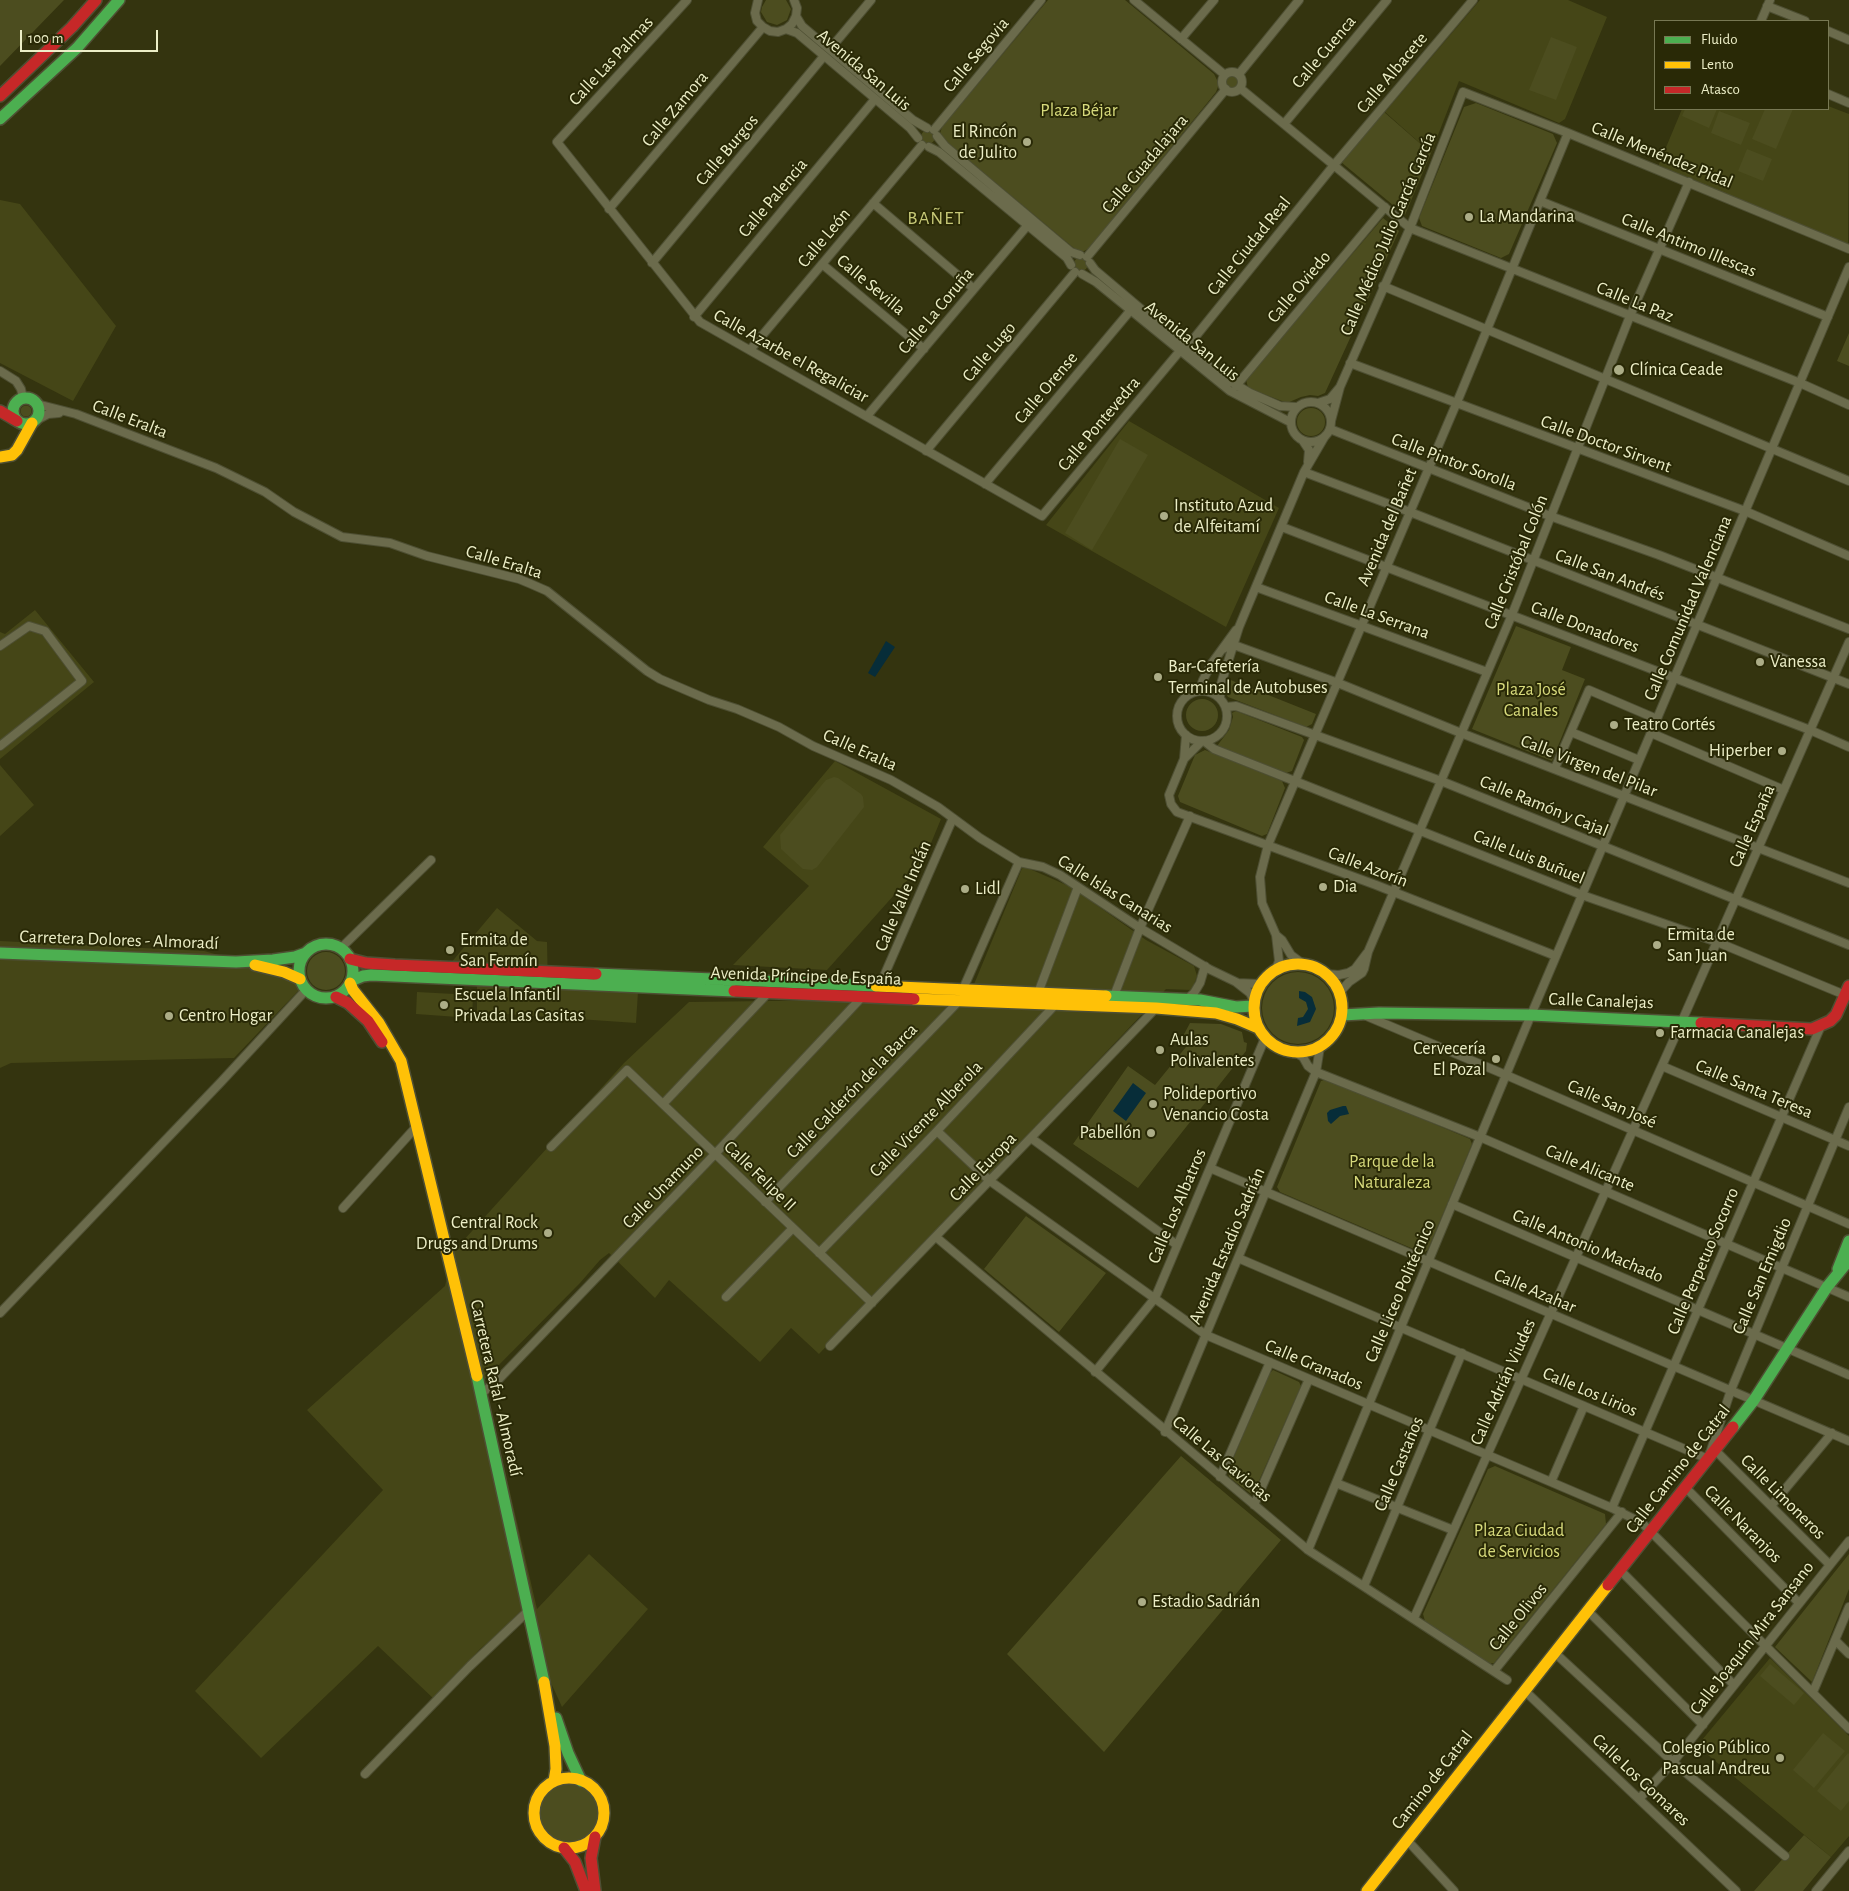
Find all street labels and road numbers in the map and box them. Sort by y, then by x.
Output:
street label: Calle Cuenca [1287,11,1361,93]
street label: Calle Las Palmas [564,12,658,110]
street label: Calle Segovia [938,13,1014,97]
street label: Avenida San Luis [813,24,915,116]
street label: Calle Albacete [1352,28,1432,118]
street label: Calle Zamora [637,67,713,151]
street label: Calle Burgos [691,110,763,190]
street label: Calle Guadalajara [1097,110,1193,218]
street label: Calle Menéndez Pidal [1588,117,1736,193]
street label: Calle Médico Julio García García [1335,129,1441,339]
street label: Calle Palencia [734,154,812,242]
street label: Calle Ciudad Real [1203,192,1295,300]
street label: Calle León [793,204,855,272]
street label: Calle Antimo Illescas [1618,208,1760,282]
street label: Calle Oviedo [1263,246,1335,328]
street label: Calle Sevilla [832,250,910,320]
street label: Calle La Coruña [893,263,979,359]
street label: Calle La Paz [1593,277,1677,327]
street label: Avenida San Luis [1140,296,1244,386]
street label: Calle Azarbe el Regaliciar [710,304,872,408]
street label: Calle Lugo [958,317,1020,387]
street label: Calle Orense [1010,348,1082,428]
street label: Calle Pontevedra [1053,372,1145,476]
street label: Calle Eralta [89,395,171,443]
street label: Calle Doctor Sirvent [1538,410,1674,478]
street label: Calle Pintor Sorolla [1388,428,1520,496]
street label: Avenida del Bañet [1352,465,1422,589]
street label: Calle Cristóbal Colón [1479,492,1553,632]
street label: Calle Comunidad Valenciana [1639,512,1737,704]
street label: Calle Eralta [463,540,545,584]
street label: Calle San Andrés [1552,544,1668,606]
street label: Calle La Serrana [1322,586,1432,644]
street label: Calle Donadores [1528,596,1642,658]
street label: Calle Eralta [820,724,900,776]
street label: Calle Virgen del Pilar [1518,730,1660,802]
street label: Calle Ramón y Cajal [1477,770,1611,842]
street label: Calle España [1724,781,1780,871]
street label: Calle Luis Buñuel [1470,825,1588,889]
street label: Calle Valle Inclán [870,837,936,955]
street label: Calle Azorín [1325,842,1411,892]
street label: Calle Islas Canarias [1054,850,1176,938]
street label: Carretera Dolores - Almoradí [19,926,219,954]
street label: Avenida Príncipe de España [710,962,902,990]
street label: Calle Canalejas [1548,988,1654,1014]
street label: Calle Calderón de la Barca [782,1019,922,1163]
street label: Calle Santa Teresa [1692,1055,1816,1123]
street label: Calle Vicente Alberola [865,1056,987,1182]
street label: Calle San José [1564,1075,1660,1133]
street label: Calle Europa [945,1128,1021,1206]
street label: Calle Felipe II [719,1136,801,1216]
street label: Calle Alicante [1542,1139,1638,1197]
street label: Calle Unamuno [618,1141,708,1233]
street label: Calle Los Albatros [1143,1145,1211,1267]
street label: Avenida Estadio Sadrián [1184,1164,1270,1328]
street label: Calle Perpetuo Socorro [1662,1184,1744,1338]
street label: Calle Antonio Machado [1509,1204,1667,1288]
street label: Calle San Emigdio [1728,1214,1796,1338]
street label: Calle Liceo Politécnico [1360,1216,1440,1366]
street label: Calle Azahar [1491,1264,1579,1318]
street label: Carretera Rafal - Almoradí [465,1297,527,1479]
street label: Calle Adrián Viudes [1466,1316,1540,1448]
street label: Calle Granados [1262,1335,1366,1395]
street label: Calle Los Lirios [1539,1362,1641,1422]
street label: Calle Camino de Catral [1621,1400,1735,1538]
street label: Calle Las Gaviotas [1168,1411,1276,1507]
street label: Calle Castaños [1369,1413,1429,1515]
street label: Calle Limoneros [1736,1450,1830,1544]
street label: Calle Naranjos [1700,1481,1786,1567]
street label: Calle Joaquín Mira Sansano [1685,1557,1819,1719]
street label: Calle Olivos [1484,1579,1552,1655]
street label: Camino de Catral [1387,1726,1477,1834]
street label: Calle Los Gomares [1588,1729,1694,1831]

